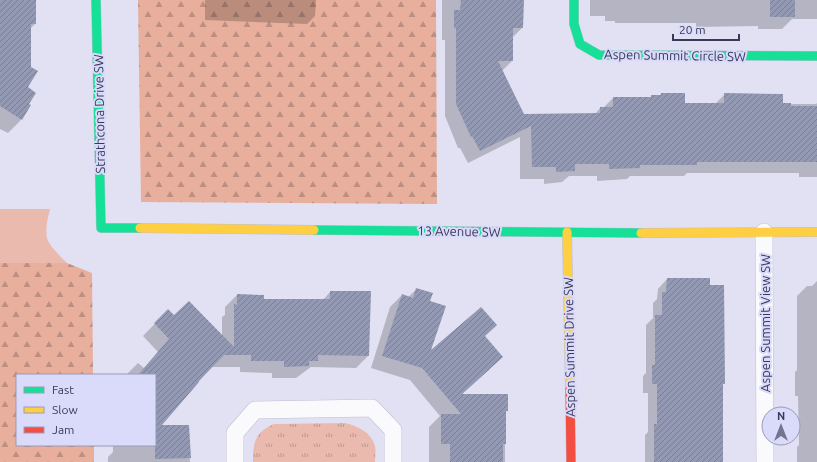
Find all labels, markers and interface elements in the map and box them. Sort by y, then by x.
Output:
scale bar [673,16,739,42]
text: 20 m [679,23,706,36]
street label: Aspen Summit Circle SW [604,47,746,63]
street label: Strathcona Drive SW [91,54,107,174]
street label: 13 Avenue SW [417,223,501,239]
street label: Aspen Summit View SW [758,254,772,392]
street label: Aspen Summit Drive SW [561,277,577,417]
legend [16,374,156,446]
text: Fast [52,383,74,396]
text: Slow [52,403,78,416]
north arrow [761,406,801,446]
text: N [777,410,785,422]
text: Jam [52,423,74,436]

